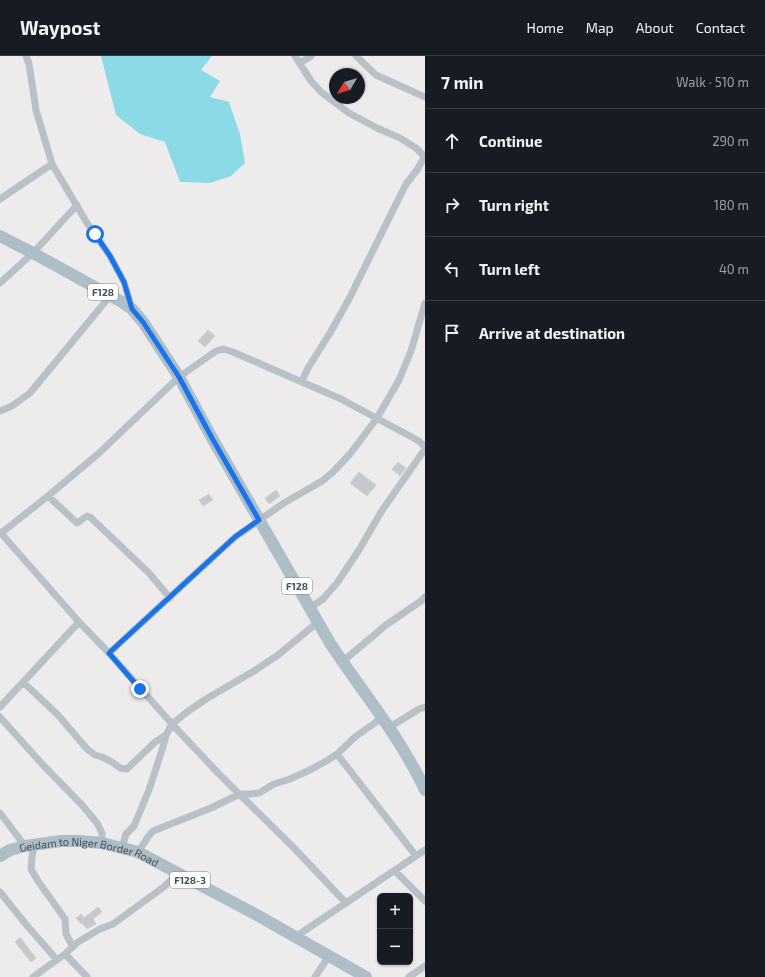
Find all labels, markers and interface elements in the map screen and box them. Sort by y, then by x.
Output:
text: Waypost [20,16,100,39]
text: Home [527,19,564,36]
text: Map [586,19,614,36]
text: About [636,19,674,36]
text: Contact [696,19,745,36]
north arrow [329,68,365,104]
text: 7 min [441,72,484,92]
text: Walk · 510 m [676,74,749,90]
icon: ahead [441,130,463,152]
text: Continue [479,132,542,150]
text: 290 m [712,133,749,149]
icon: right [441,194,463,216]
text: Turn right [479,196,549,214]
text: 180 m [714,197,749,213]
route start [86,225,104,243]
icon: left [441,258,463,280]
text: Turn left [479,260,540,278]
text: 40 m [719,261,749,277]
road number: F128 [88,284,118,300]
icon: arrive [441,322,463,344]
text: Arrive at destination [479,324,625,342]
road number: F128 [282,578,312,594]
route end [131,680,149,698]
street label: Geidam to Niger Border Road [18,834,161,869]
road number: F128-3 [170,872,210,888]
map controls [377,893,413,965]
button: + [377,893,413,929]
button: − [377,929,413,965]

